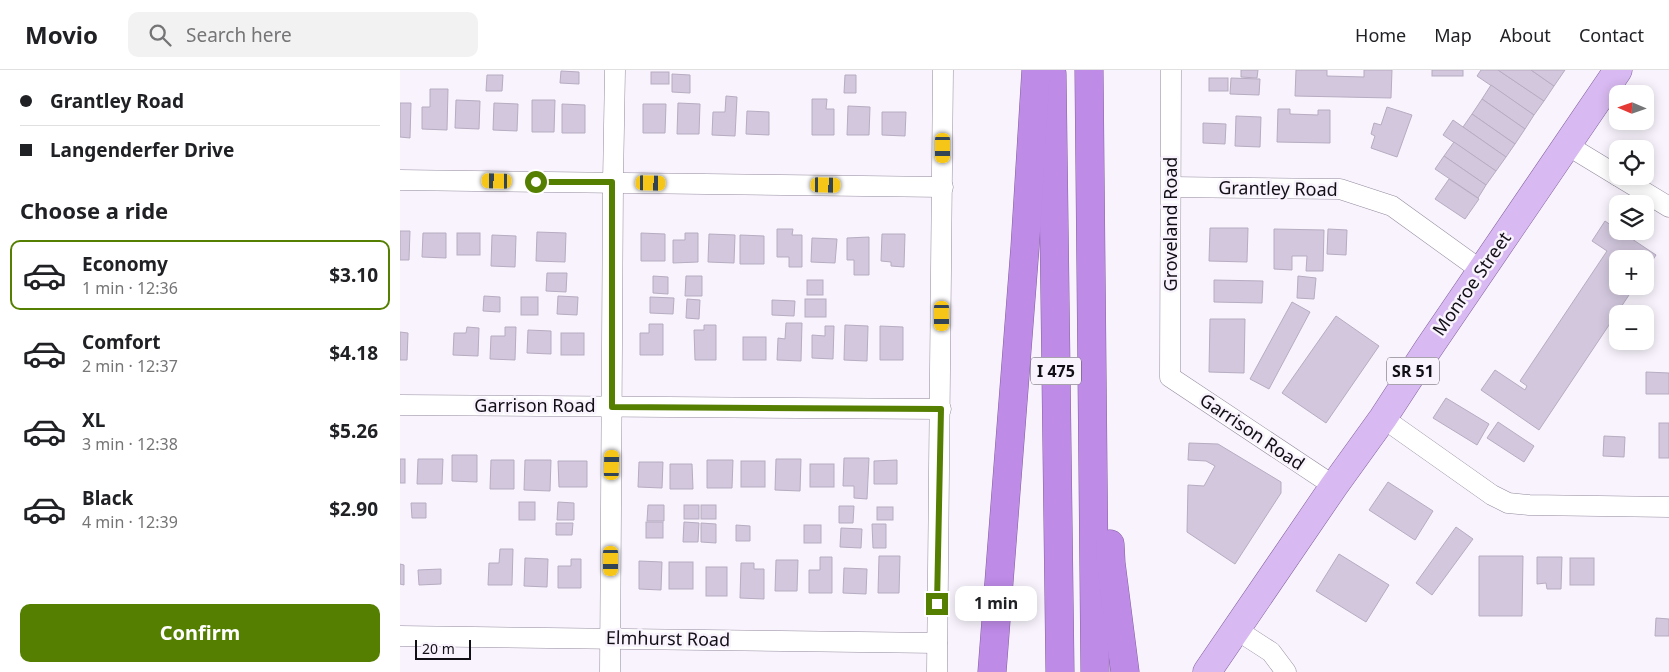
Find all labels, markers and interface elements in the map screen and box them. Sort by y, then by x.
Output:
search box [128,12,478,57]
text: Movio [25,18,98,51]
icon: search [146,21,174,49]
text: Search here [186,22,292,48]
text: Home [1355,23,1406,47]
text: Map [1434,23,1472,47]
text: About [1500,23,1551,47]
text: Contact [1579,23,1644,47]
north arrow [1609,85,1654,130]
map controls [1609,85,1654,350]
text: Grantley Road [50,88,184,114]
car [935,133,950,163]
text: Langenderfer Drive [50,137,234,163]
button: locate [1609,140,1654,185]
street label: Groveland Road [1158,157,1182,291]
route start [525,171,547,193]
car [481,173,512,189]
car [635,175,666,191]
street label: Grantley Road [1218,175,1338,201]
car [810,177,841,193]
text: Choose a ride [20,195,168,225]
button: layers [1609,195,1654,240]
street label: Monroe Street [1427,226,1516,340]
button: + [1609,250,1654,295]
text: Economy [82,251,168,277]
icon: car [22,253,67,298]
text: $3.10 [329,262,378,288]
text: 1 min · 12:36 [82,277,178,299]
car [934,301,949,331]
button: − [1609,305,1654,350]
text: Comfort [82,329,161,355]
icon: car [22,331,67,376]
text: $4.18 [329,340,378,366]
text: 2 min · 12:37 [82,355,178,377]
road number: I 475 [1031,358,1081,384]
road number: SR 51 [1387,358,1439,384]
street label: Garrison Road [1196,387,1310,475]
street label: Garrison Road [474,393,596,417]
text: XL [82,407,105,433]
icon: car [22,409,67,454]
text: $5.26 [329,418,378,444]
text: 3 min · 12:38 [82,433,178,455]
car [604,450,619,480]
text: Black [82,485,133,511]
icon: car [22,487,67,532]
text: $2.90 [329,496,378,522]
text: 4 min · 12:39 [82,511,178,533]
car [603,546,618,576]
callout: 1 min [954,586,1037,622]
text: 1 min [974,592,1018,614]
route end [926,593,948,615]
button: Confirm [20,604,380,662]
street label: Elmhurst Road [606,625,730,651]
scale bar [415,637,471,660]
text: 20 m [422,639,455,658]

